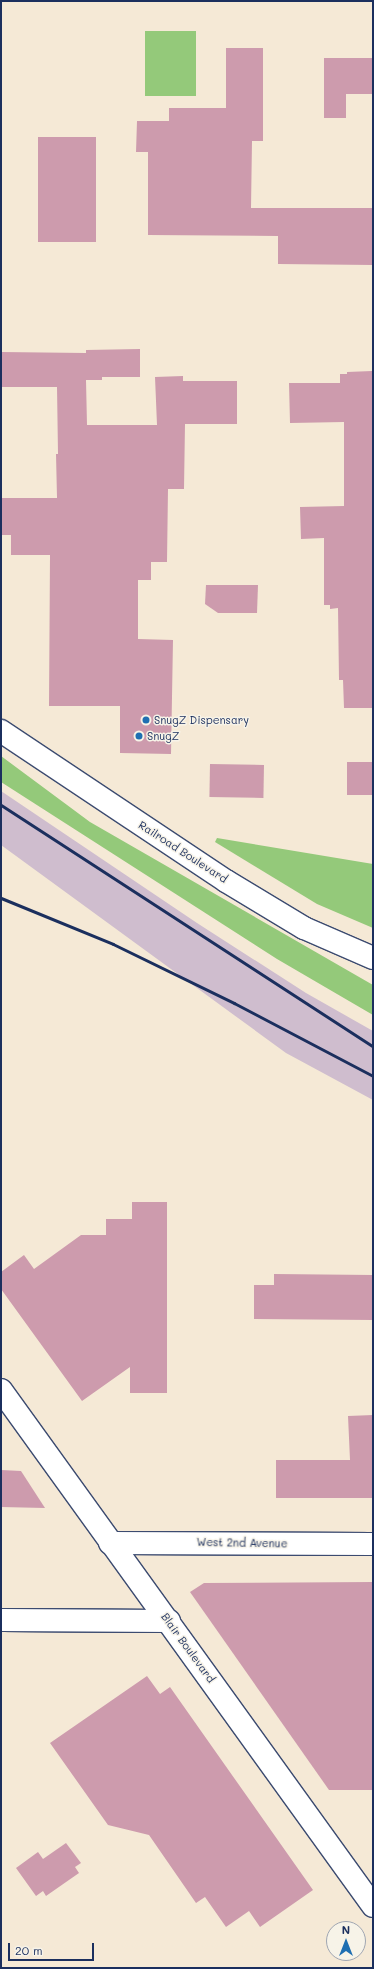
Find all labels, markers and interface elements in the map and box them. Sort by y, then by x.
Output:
place label: SnugZ Dispensary [154,713,249,727]
marker: SnugZ Dispensary [141,715,151,725]
place label: SnugZ [147,729,179,743]
marker: SnugZ [134,731,144,741]
street label: Railroad Boulevard [136,818,230,886]
street label: West 2nd Avenue [196,1536,288,1550]
street label: Blair Boulevard [158,1611,218,1685]
north arrow [326,1921,366,1961]
text: N [342,1922,350,1937]
scale bar [10,1935,96,1961]
text: 20 m [15,1942,43,1958]

